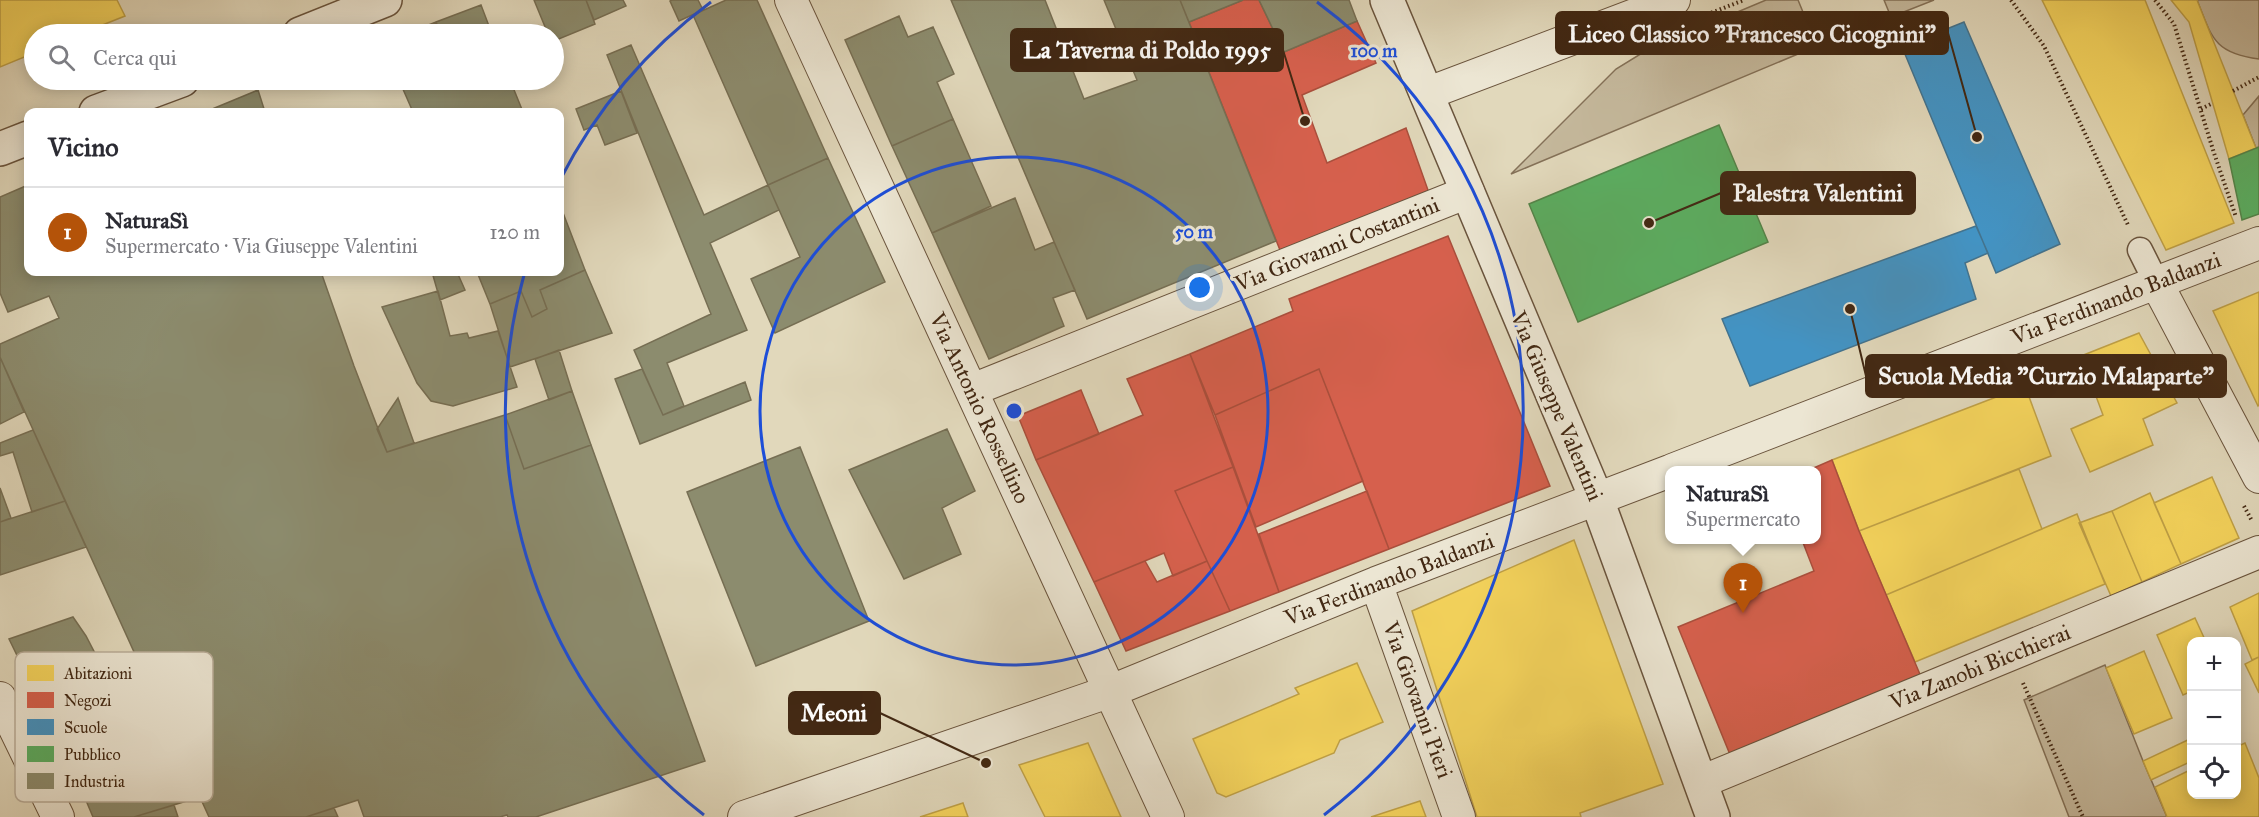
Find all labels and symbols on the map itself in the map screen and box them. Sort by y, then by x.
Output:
callout: Liceo Classico "Francesco Cicognini" [1556,12,1948,54]
text: Liceo Classico "Francesco Cicognini" [1568,19,1936,49]
callout: La Taverna di Poldo 1995 [1011,29,1283,71]
text: La Taverna di Poldo 1995 [1023,35,1272,65]
text: 100 m [1351,40,1398,62]
callout: Palestra Valentini [1721,172,1915,214]
text: Palestra Valentini [1733,178,1904,208]
street label: Via Giovanni Costantini [1230,191,1443,298]
text: 50 m [1175,221,1214,243]
street label: Via Ferdinando Baldanzi [2007,246,2224,351]
your location [1185,273,1214,302]
street label: Via Giuseppe Valentini [1504,306,1609,505]
street label: Via Antonio Rossellino [923,307,1036,508]
callout: Scuola Media "Curzio Malaparte" [1866,355,2226,397]
text: Scuola Media "Curzio Malaparte" [1878,361,2214,391]
centre of rings [1004,401,1024,421]
street label: Via Ferdinando Baldanzi [1280,527,1497,632]
pin: 1 [1724,564,1762,613]
street label: Via Giovanni Pieri [1377,617,1459,782]
street label: Via Zanobi Bicchierai [1885,618,2074,716]
legend [15,652,213,802]
text: Abitazioni [63,664,133,683]
text: Negozi [64,691,112,711]
callout: Meoni [789,692,880,734]
text: Meoni [801,698,868,728]
text: Scuole [64,718,108,737]
text: Pubblico [64,745,121,764]
text: Industria [64,772,125,791]

